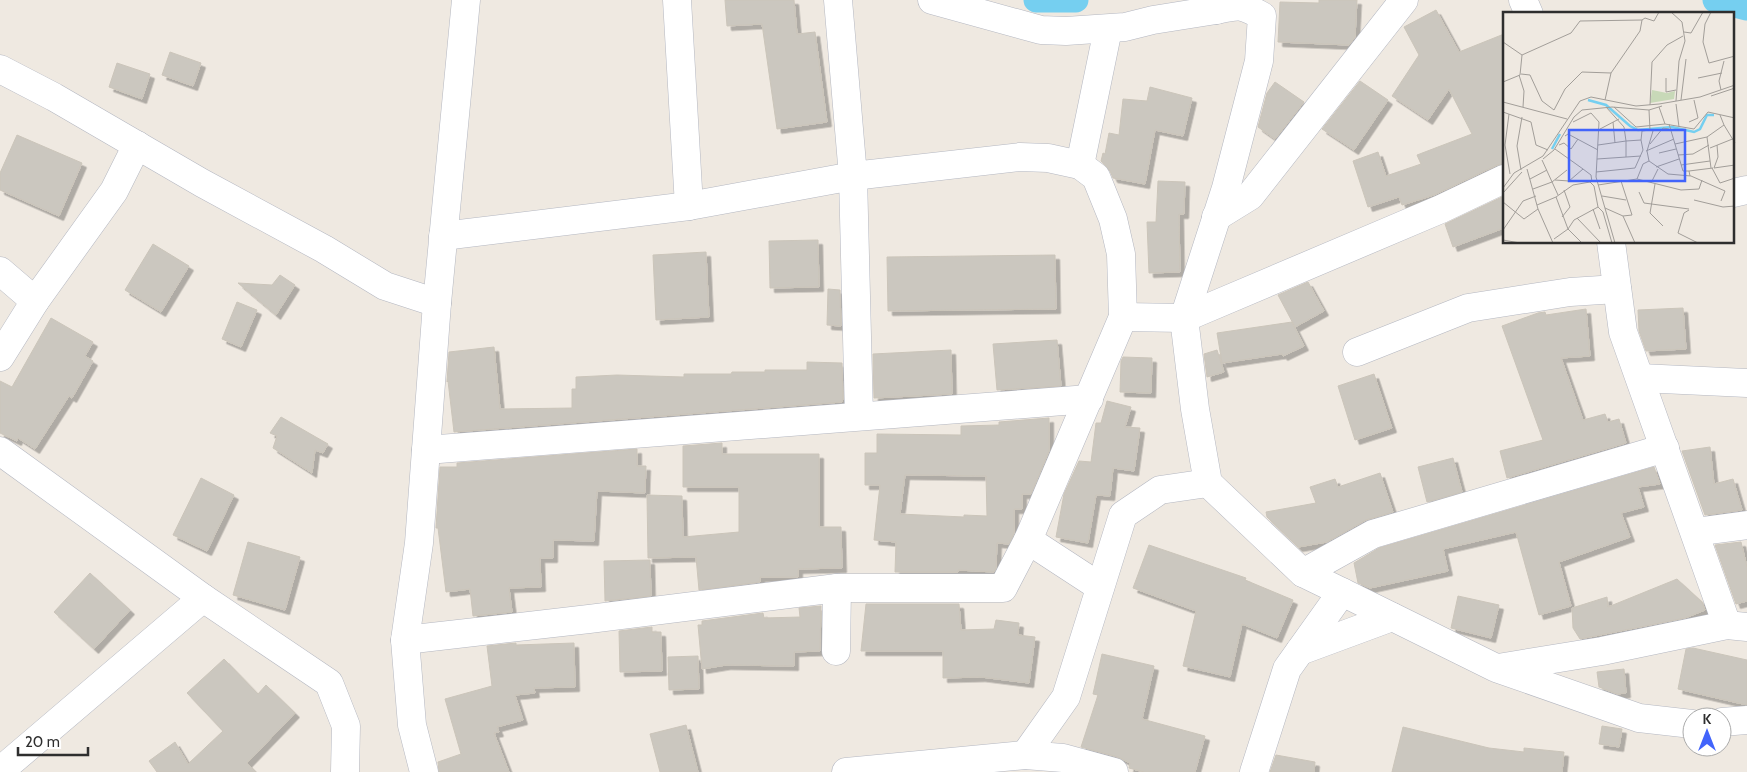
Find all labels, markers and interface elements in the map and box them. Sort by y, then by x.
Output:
inset map [1503,12,1734,244]
north arrow [1682,707,1732,757]
text: K [1703,710,1712,728]
scale bar [18,724,88,756]
text: 20 m [25,733,60,751]

